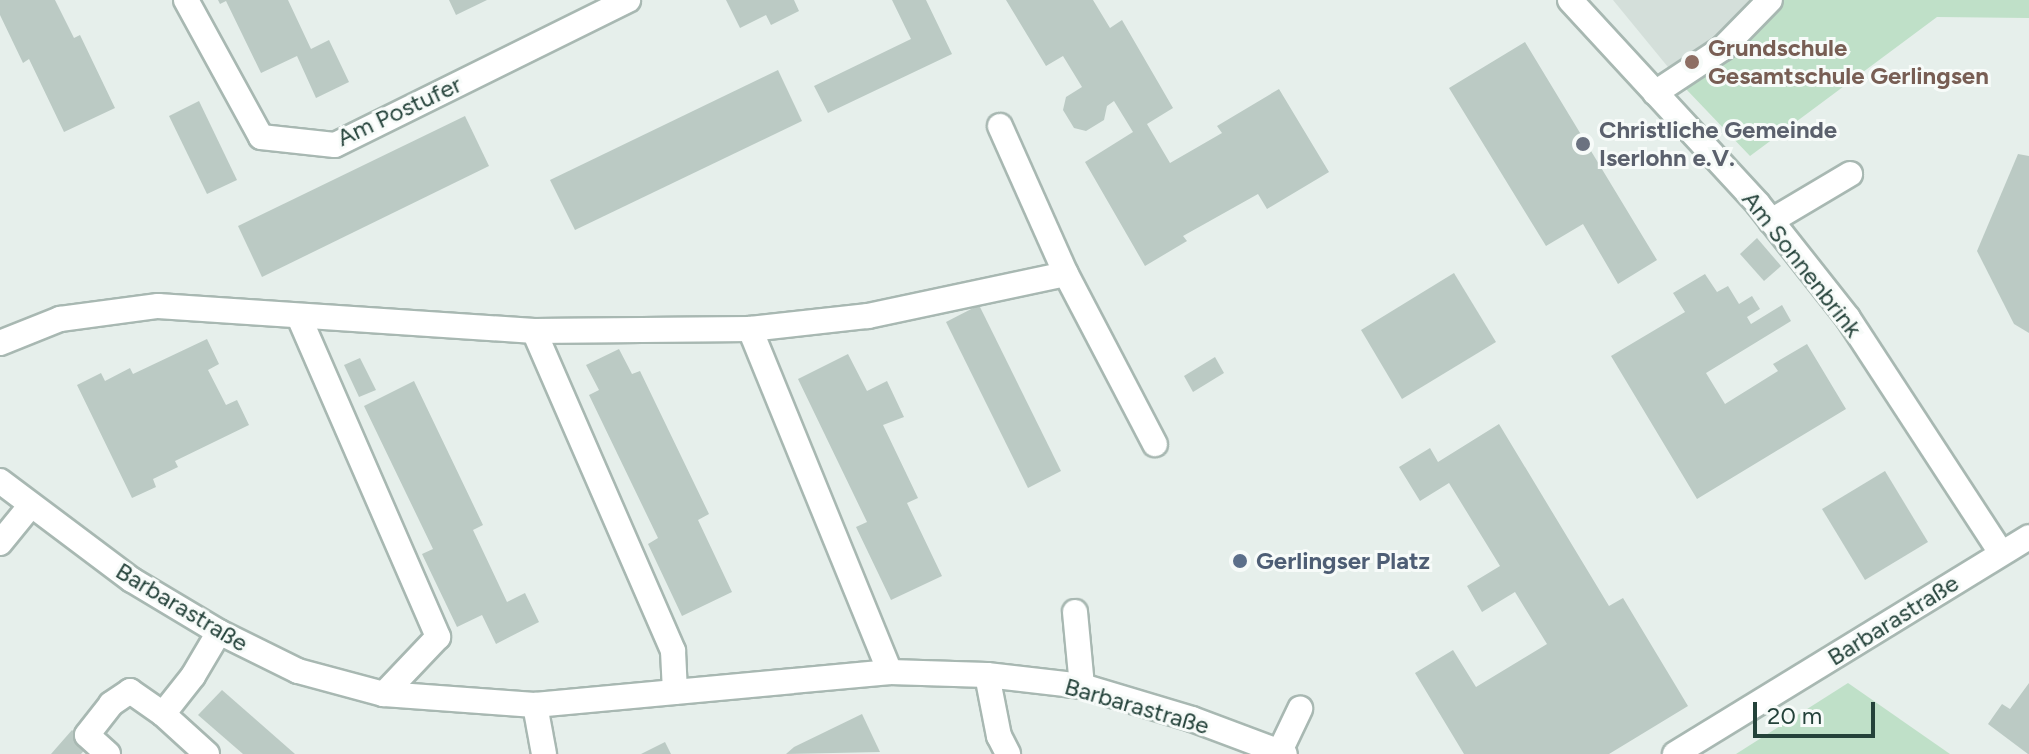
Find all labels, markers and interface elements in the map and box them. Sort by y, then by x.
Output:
place label: Grundschule Gesamtschule Gerlingsen [1708,34,1989,90]
marker: Grundschule Gesamtschule Gerlingsen [1683,53,1701,71]
street label: Am Postufer [332,70,466,152]
place label: Christliche Gemeinde Iserlohn e.V. [1599,116,1837,172]
marker: Christliche Gemeinde Iserlohn e.V. [1574,135,1592,153]
street label: Am Sonnenbrink [1736,185,1868,343]
place label: Gerlingser Platz [1256,547,1430,575]
marker: Gerlingser Platz [1231,552,1249,570]
street label: Barbarastraße [111,556,253,658]
street label: Barbarastraße [1822,568,1964,672]
street label: Barbarastraße [1061,672,1213,740]
scale bar [1757,686,1879,736]
text: 20 m [1767,701,1822,730]

